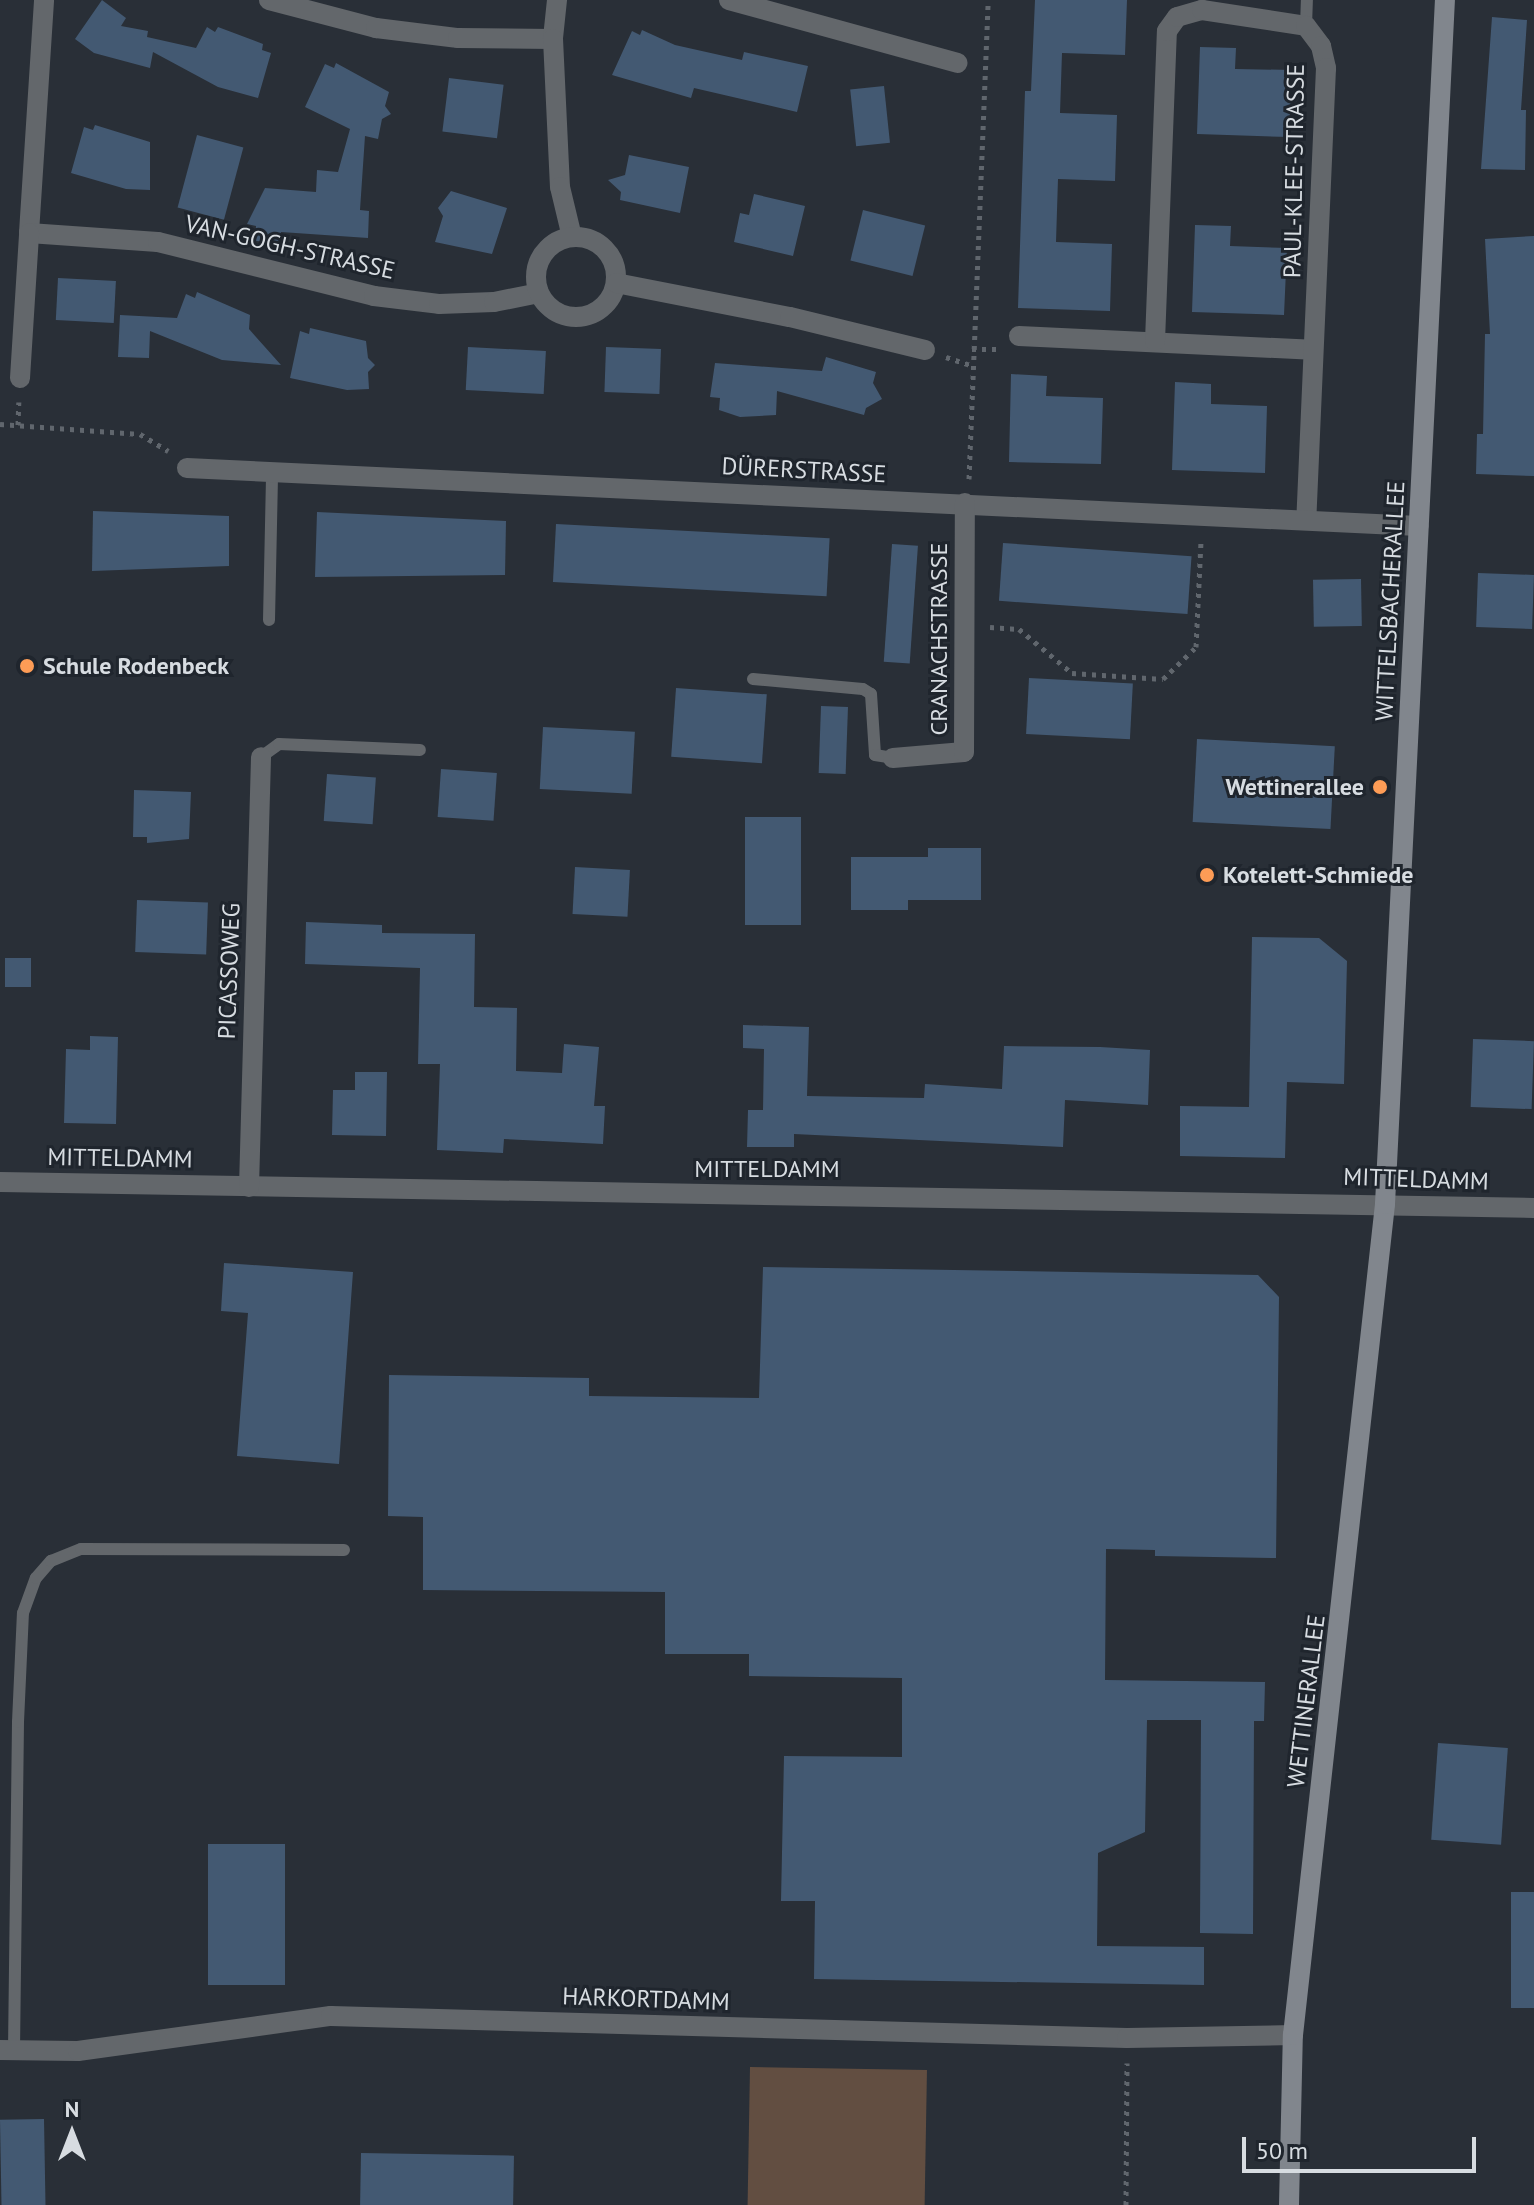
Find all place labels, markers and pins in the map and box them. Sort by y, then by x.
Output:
place label: Schule Rodenbeck [43,652,229,680]
marker: Schule Rodenbeck [18,657,36,675]
place label: Wettinerallee [1225,773,1364,801]
marker: Wettinerallee [1371,778,1389,796]
place label: Kotelett-Schmiede [1223,861,1413,889]
marker: Kotelett-Schmiede [1198,866,1216,884]

